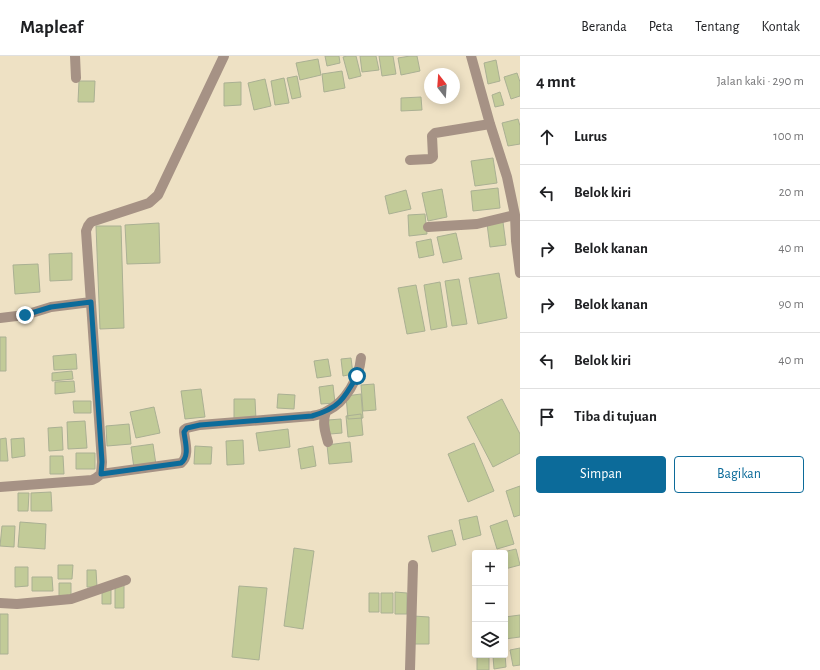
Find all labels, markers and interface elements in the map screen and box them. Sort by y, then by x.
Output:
text: Mapleaf [20,18,83,37]
text: Beranda [581,20,627,34]
text: Peta [649,20,673,34]
text: Tentang [695,20,739,34]
text: Kontak [761,20,800,34]
north arrow [424,68,460,104]
text: 4 mnt [536,73,575,90]
text: Jalan kaki · 290 m [717,75,804,88]
icon: ahead [536,126,558,148]
text: Lurus [574,129,607,144]
text: 100 m [773,130,804,143]
icon: left [536,182,558,204]
text: Belok kiri [574,185,631,200]
text: 20 m [779,186,804,199]
icon: right [536,238,558,260]
text: Belok kanan [574,241,648,256]
text: 40 m [778,242,804,255]
icon: right [536,294,558,316]
text: Belok kanan [574,297,648,312]
text: 90 m [778,298,804,311]
route end [16,306,34,324]
icon: left [536,350,558,372]
text: Belok kiri [574,353,631,368]
text: 40 m [778,354,804,367]
route start [348,367,366,385]
icon: arrive [536,406,558,428]
text: Tiba di tujuan [574,409,657,424]
button: Simpan [536,456,666,493]
button: Bagikan [674,456,804,493]
map controls [472,550,508,658]
button: + [472,550,508,586]
button: − [472,586,508,622]
button: layers [472,622,508,658]

